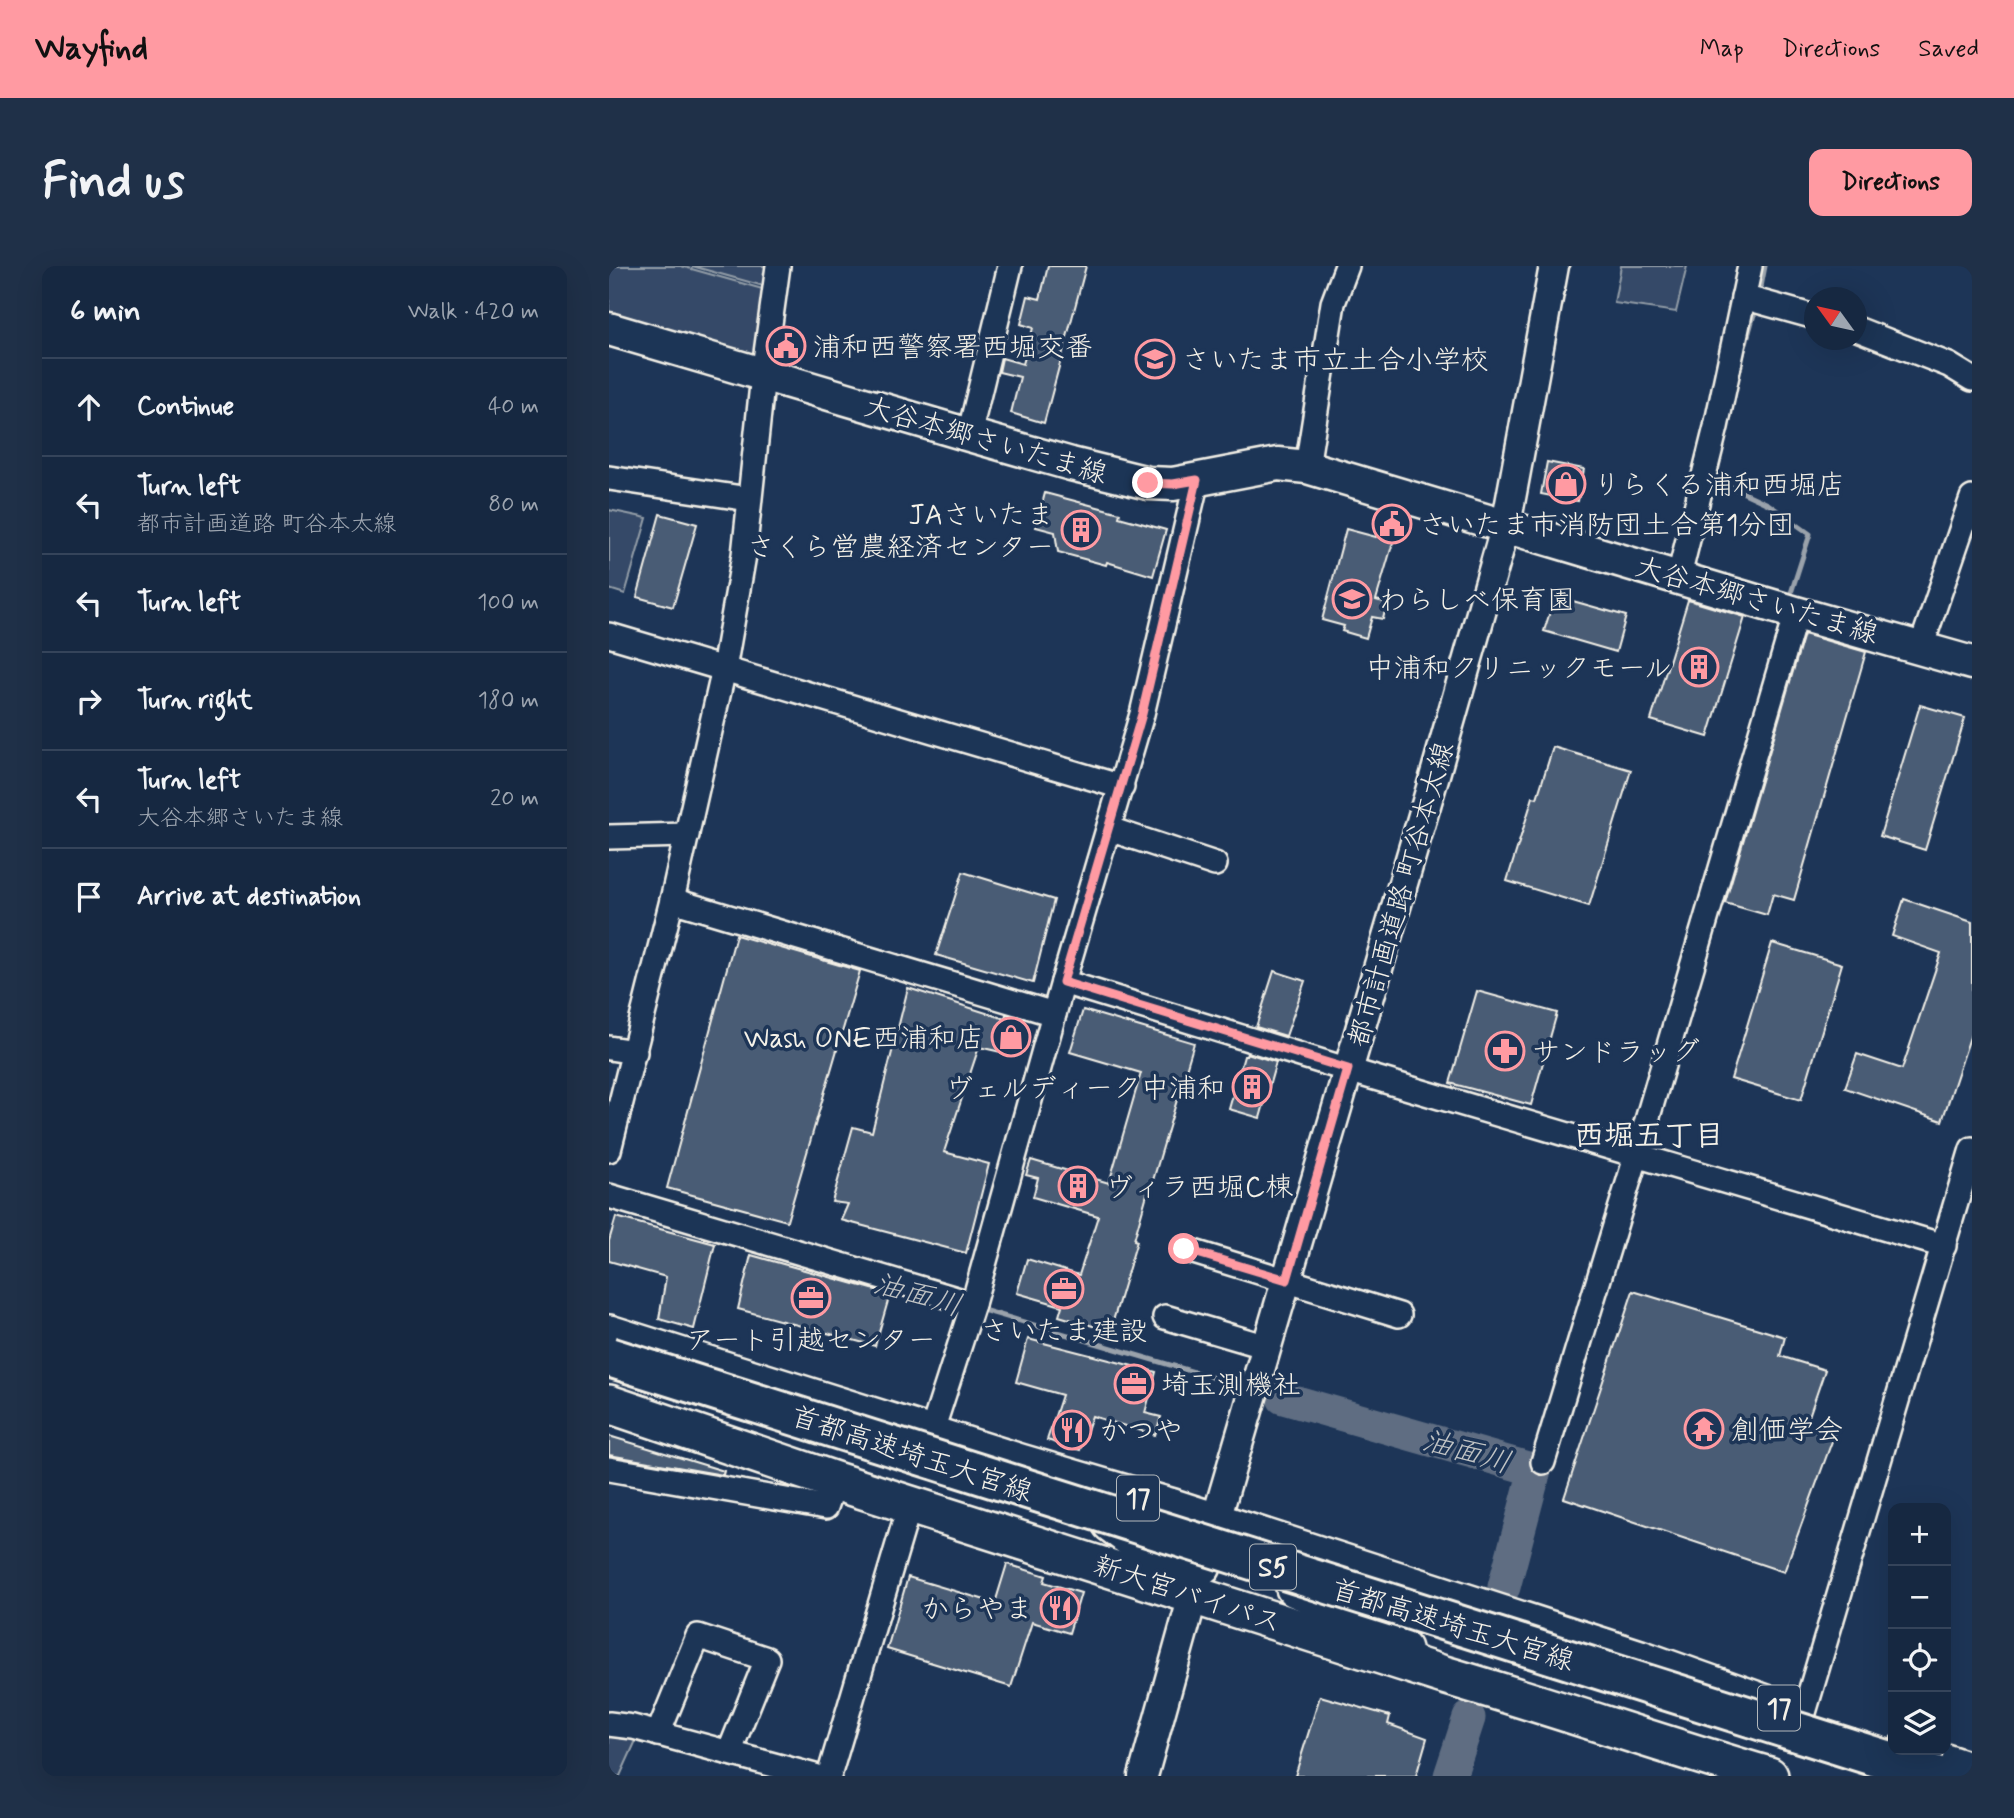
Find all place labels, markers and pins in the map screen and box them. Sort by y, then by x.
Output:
public building icon: 浦和西警察署西堀交番 [765,325,807,367]
place label: 浦和西警察署西堀交番 [813,330,1093,367]
school or university icon: さいたま市立土合小学校 [1134,338,1176,380]
place label: さいたま市立土合小学校 [1182,343,1489,380]
shop icon: りらくる浦和西堀店 [1545,463,1587,505]
place label: りらくる浦和西堀店 [1593,468,1845,505]
place label: JAさいたま さくら営農経済センター [747,498,1054,567]
public building icon: さいたま市消防団土合第1分団 [1371,503,1413,545]
place label: さいたま市消防団土合第1分団 [1419,508,1794,545]
building icon: JAさいたま さくら営農経済センター [1060,509,1102,551]
school or university icon: わらしべ保育園 [1331,578,1373,620]
place label: わらしべ保育園 [1379,583,1575,620]
building icon: 中浦和クリニックモール [1678,646,1720,688]
place label: 中浦和クリニックモール [1366,651,1672,688]
shop icon: Wash ONE西浦和店 [990,1016,1032,1058]
place label: Wash ONE西浦和店 [744,1021,984,1058]
pharmacy icon: サンドラッグ [1484,1030,1526,1072]
place label: サンドラッグ [1532,1035,1700,1072]
building icon: ヴェルディーク中浦和 [1231,1066,1273,1108]
place label: ヴェルディーク中浦和 [945,1071,1225,1108]
building icon: ヴィラ西堀C棟 [1057,1165,1099,1207]
place label: ヴィラ西堀C棟 [1105,1170,1293,1207]
office icon: さいたま建設 [1043,1268,1085,1310]
office icon: アート引越センター [790,1277,832,1319]
place label: さいたま建設 [981,1314,1147,1351]
place label: アート引越センター [686,1323,936,1360]
office icon: 埼玉測機社 [1113,1363,1155,1405]
place label: 埼玉測機社 [1161,1368,1301,1405]
temple icon: 創価学会 [1683,1408,1725,1450]
restaurant icon: かつや [1051,1409,1093,1451]
place label: 創価学会 [1731,1413,1843,1450]
place label: かつや [1099,1414,1183,1451]
restaurant icon: からやま [1039,1587,1081,1629]
place label: からやま [921,1592,1033,1629]

